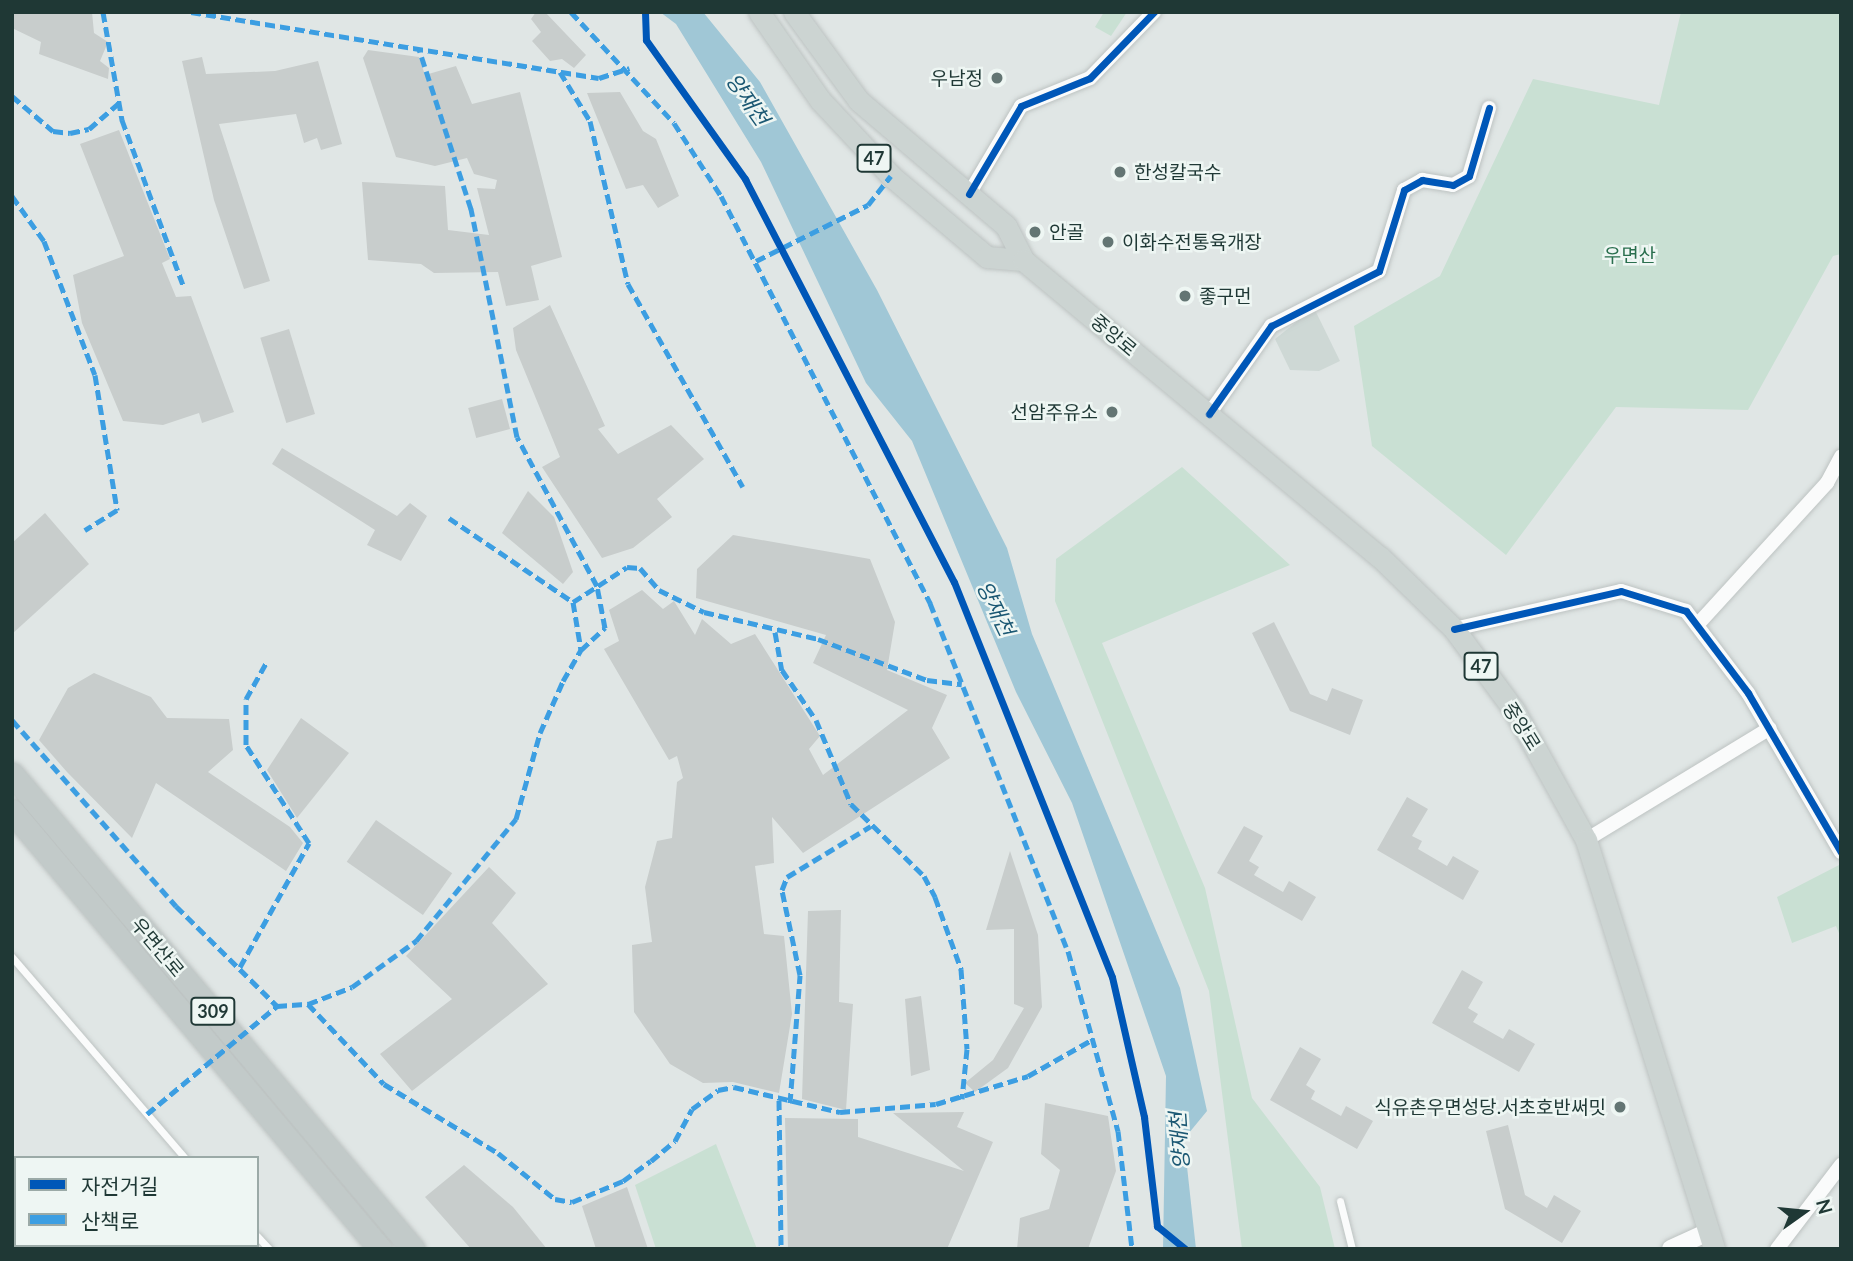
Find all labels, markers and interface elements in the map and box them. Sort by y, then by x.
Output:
place label: 우남정 [931,67,983,89]
water label: 양재천 [721,68,775,130]
marker: 우남정 [989,70,1005,86]
road number: 47 [856,144,892,173]
place label: 한성칼국수 [1134,161,1221,183]
marker: 한성칼국수 [1112,164,1128,180]
place label: 안골 [1049,221,1084,243]
marker: 안골 [1027,224,1043,240]
place label: 이화수전통육개장 [1122,231,1262,253]
marker: 이화수전통육개장 [1100,234,1116,250]
park label: 우면산 [1604,244,1656,266]
place label: 좋구먼 [1199,285,1251,307]
marker: 좋구먼 [1177,288,1193,304]
street label: 중앙로 [1087,309,1141,361]
place label: 선암주유소 [1011,401,1098,423]
marker: 선암주유소 [1104,404,1120,420]
water label: 양재천 [972,576,1020,640]
road number: 47 [1464,652,1498,680]
street label: 중앙로 [1498,698,1546,754]
street label: 우면산로 [127,913,189,981]
road number: 309 [190,996,236,1026]
place label: 식유촌우면성당.서초호반써밋 [1374,1096,1606,1118]
marker: 식유촌우면성당.서초호반써밋 [1612,1099,1628,1115]
water label: 양재천 [1164,1111,1194,1171]
legend [14,1156,259,1247]
text: 자전거길 [81,1173,158,1198]
north arrow [1769,1177,1839,1247]
text: N [1812,1196,1838,1216]
text: 산책로 [81,1208,139,1233]

